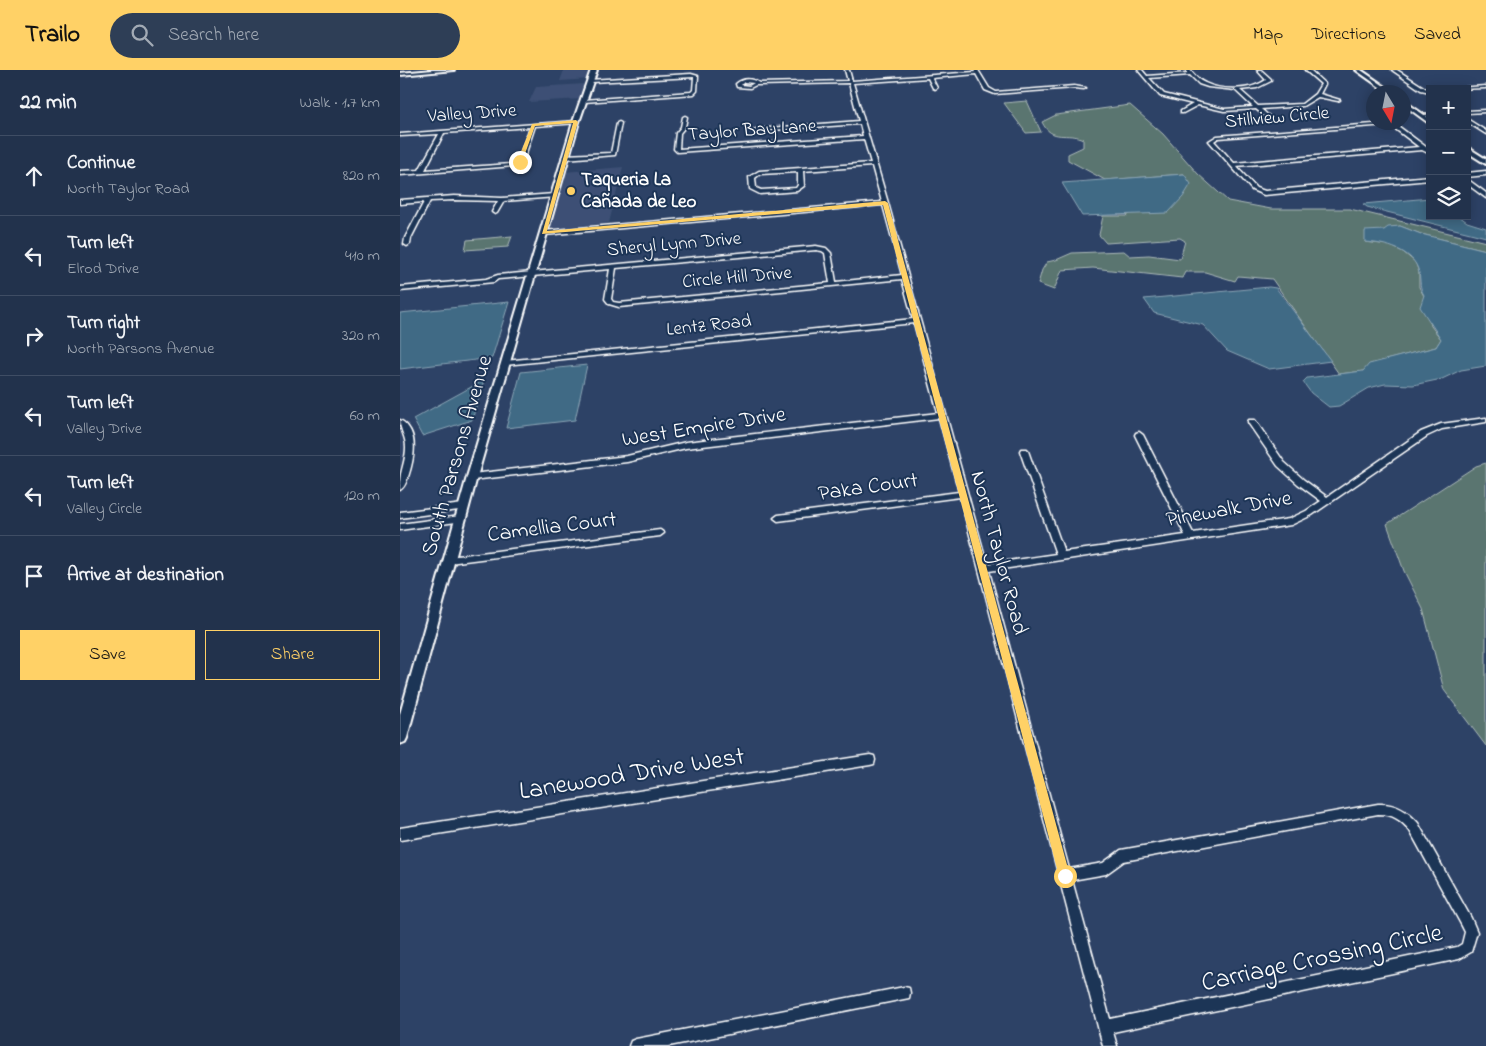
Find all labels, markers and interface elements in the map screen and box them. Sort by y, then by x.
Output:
search box [110,13,460,58]
text: Trailo [25,18,80,53]
icon: search [128,21,156,49]
text: Search here [168,22,259,49]
text: Map [1253,22,1283,48]
text: Directions [1311,22,1386,48]
text: Saved [1414,22,1461,48]
north arrow [1366,85,1411,130]
map controls [1426,85,1471,220]
button: + [1426,85,1471,130]
text: 22 min [20,88,77,118]
text: Walk · 1.7 km [299,91,380,115]
street label: Valley Drive [426,97,518,132]
street label: Stillview Circle [1224,100,1331,136]
street label: Taylor Bay Lane [687,113,818,150]
button: − [1426,130,1471,175]
text: Continue [67,150,135,177]
route end [509,151,532,174]
icon: ahead [20,162,48,190]
text: 820 m [343,164,380,188]
place label: Taqueria La Cañada de Leo [581,167,696,216]
button: layers [1426,175,1471,220]
text: North Taylor Road [67,177,190,201]
marker: Taqueria La Cañada de Leo [565,185,577,197]
street label: Sheryl Lynn Drive [606,226,743,265]
text: Turn left [67,230,134,257]
icon: left [20,242,48,270]
text: 410 m [345,244,380,268]
text: Elrod Drive [67,257,139,281]
street label: Circle Hill Drive [681,260,793,296]
street label: Lentz Road [665,308,753,344]
text: Turn right [67,310,140,337]
icon: right [20,322,48,350]
text: 320 m [342,324,380,348]
text: North Parsons Avenue [67,337,214,361]
street label: South Parsons Avenue [414,352,502,560]
text: Turn left [67,390,134,417]
street label: West Empire Drive [620,399,788,457]
icon: left [20,402,48,430]
text: 60 m [350,404,380,428]
text: Valley Drive [67,417,142,441]
street label: Paka Court [816,465,921,511]
street label: North Taylor Road [960,467,1035,639]
text: Turn left [67,470,134,497]
icon: left [20,482,48,510]
street label: Pinewalk Drive [1164,483,1295,537]
text: 120 m [344,484,380,508]
text: Valley Circle [67,497,142,521]
street label: Camellia Court [486,504,619,552]
icon: arrive [20,562,48,590]
text: Arrive at destination [67,562,224,589]
button: Save [20,630,195,680]
button: Share [205,630,380,680]
street label: Lanewood Drive West [517,738,748,812]
route start [1054,865,1077,888]
street label: Carriage Crossing Circle [1198,915,1446,1003]

